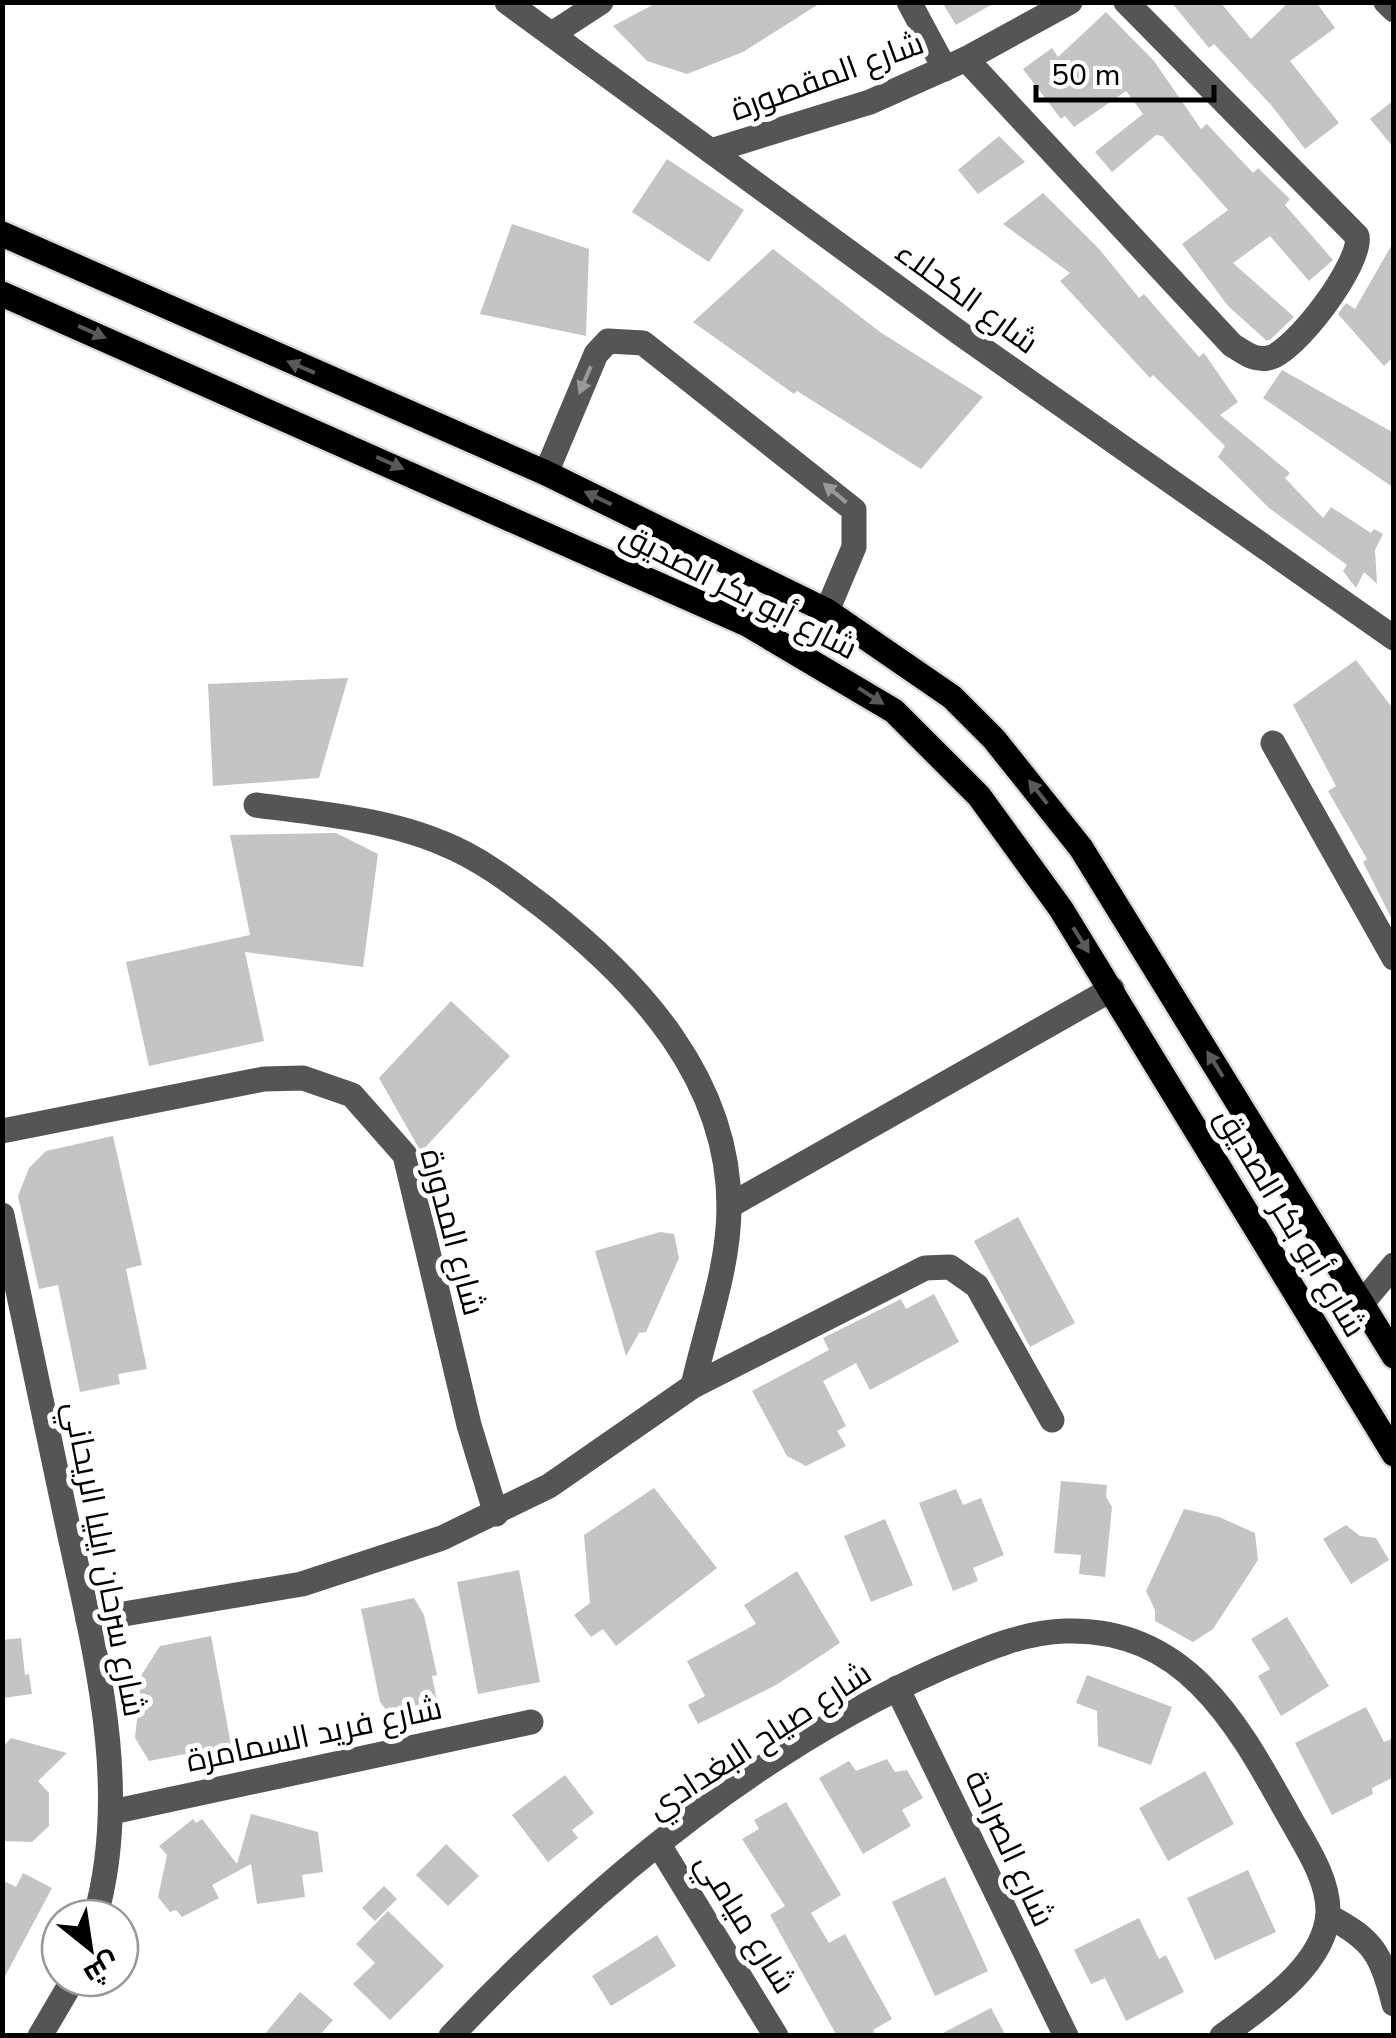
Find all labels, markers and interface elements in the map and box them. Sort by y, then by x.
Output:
street label: شارع المقصورة [725,22,930,131]
scale bar [1036,40,1214,102]
text: 50 m [1051,55,1120,96]
street label: شارع الكحلاء [887,231,1047,364]
one-way arrow [77,324,107,340]
one-way arrow [286,359,316,375]
one-way arrow [577,365,593,395]
one-way arrow [375,455,405,471]
one-way arrow [822,483,847,504]
one-way arrow [584,490,613,507]
street label: شارع أبو بكر الصديق [613,513,865,670]
one-way arrow [857,686,884,705]
one-way arrow [1028,779,1049,805]
one-way arrow [1071,927,1090,954]
one-way arrow [1207,1050,1224,1078]
street label: شارع أبو بكر الصديق [1205,1100,1376,1345]
street label: شارع المدورة [410,1144,495,1320]
street label: شارع سرحان ايليا الريحاني [50,1398,156,1721]
street label: شارع صياح البغدادي [639,1652,881,1832]
street label: شارع فريد السمامرة [182,1686,446,1783]
street label: شارع الصراحة [954,1763,1065,1934]
street label: شارع ميامي [683,1845,806,2003]
north arrow [40,1898,140,1998]
text: ش [77,1943,127,1994]

